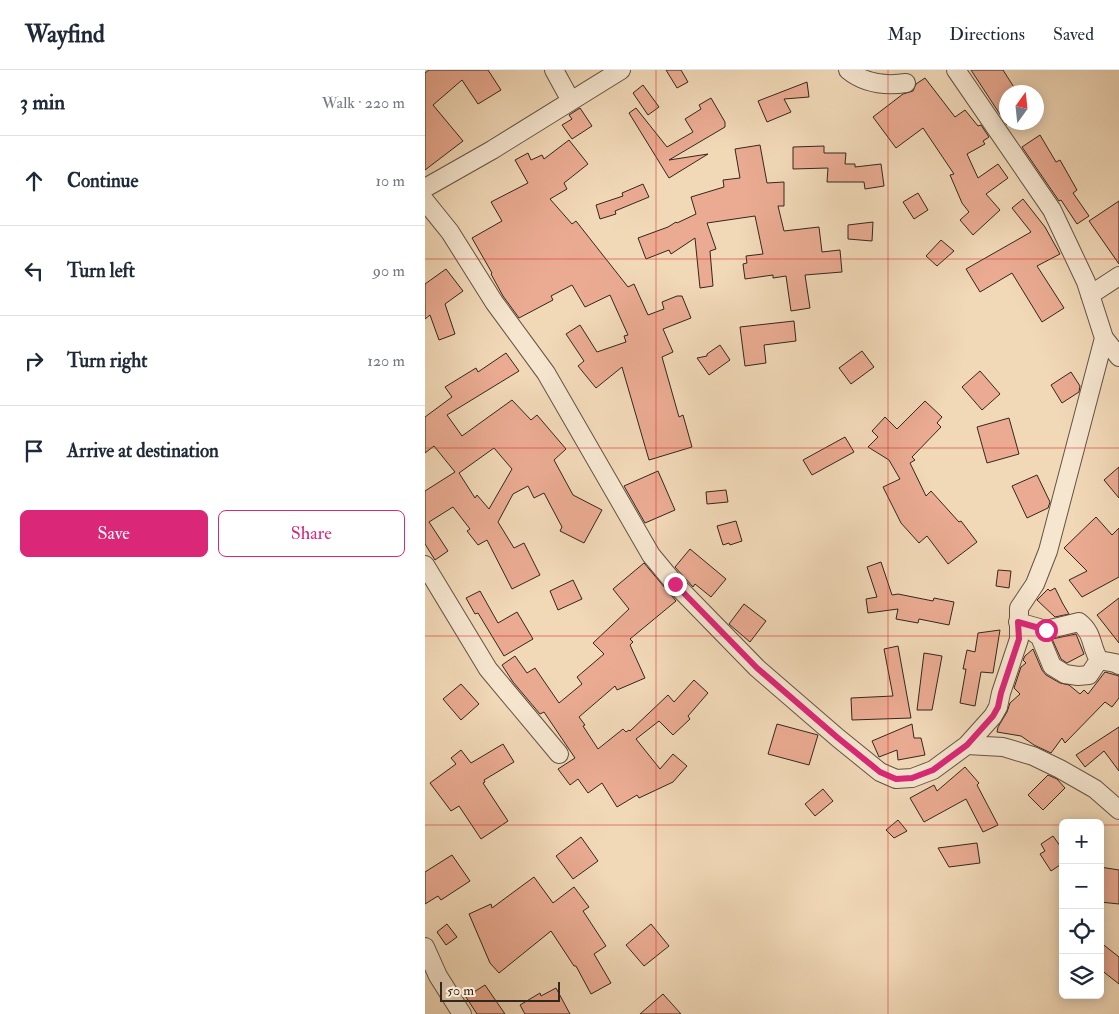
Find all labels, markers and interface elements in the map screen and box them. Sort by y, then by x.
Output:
text: Wayfind [25,19,105,50]
text: Map [888,23,921,46]
text: Directions [949,23,1025,46]
text: Saved [1053,23,1094,46]
north arrow [999,85,1044,130]
text: 3 min [20,89,65,116]
text: Walk · 220 m [322,93,405,113]
icon: ahead [20,167,48,195]
text: Continue [67,169,138,193]
text: 10 m [375,171,405,191]
icon: left [20,257,48,285]
text: Turn left [67,259,135,283]
text: 90 m [373,261,405,281]
icon: right [20,347,48,375]
text: Turn right [67,349,147,373]
text: 120 m [367,351,405,371]
icon: arrive [20,437,48,465]
text: Arrive at destination [67,439,219,463]
button: Save [20,510,208,557]
button: Share [218,510,405,557]
route end [664,573,687,596]
route start [1035,619,1058,642]
map controls [1059,819,1104,999]
button: + [1059,819,1104,864]
button: − [1059,864,1104,909]
button: locate [1059,909,1104,954]
button: layers [1059,954,1104,999]
scale bar [440,979,560,1002]
text: 50 m [447,982,474,999]

